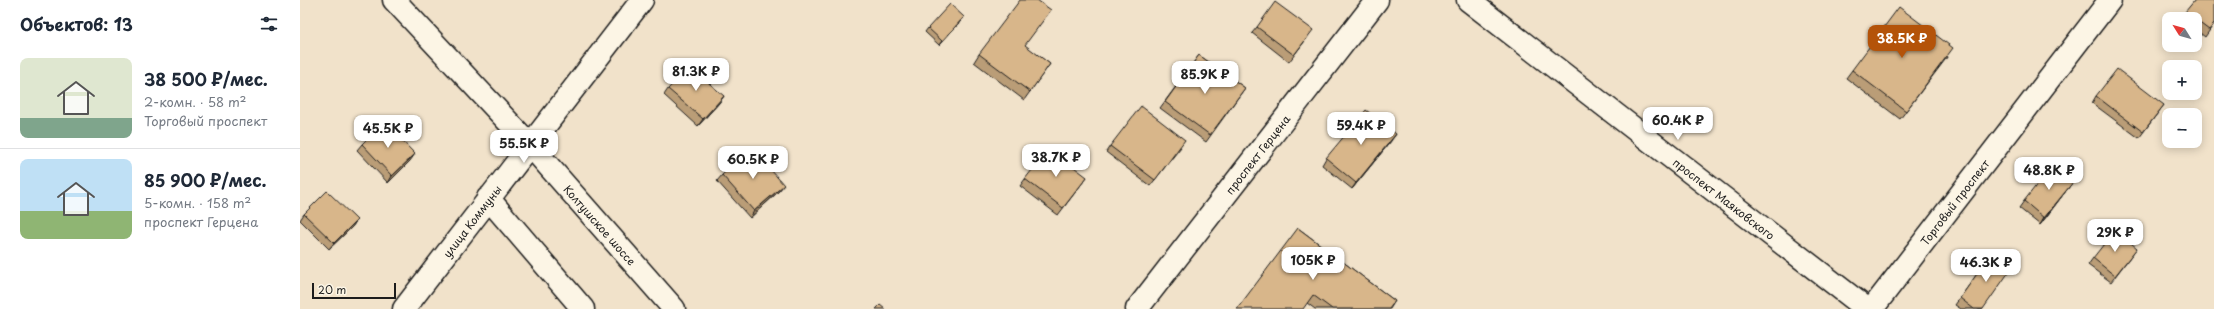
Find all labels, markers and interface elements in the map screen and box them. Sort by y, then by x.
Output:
text: Объектов: 13 [20,11,133,37]
north arrow [2162,12,2202,52]
map controls [2162,12,2202,148]
icon: filters [258,13,280,35]
pin: 38.5K ₽ [1865,25,1939,59]
text: 38.5K ₽ [1877,28,1927,47]
pin: 81.3K ₽ [659,58,733,92]
button: + [2162,60,2202,100]
text: 81.3K ₽ [672,61,720,80]
pin: 85.9K ₽ [1168,61,1242,95]
text: 85.9K ₽ [1181,64,1229,83]
text: 38 500 ₽/мес. [144,66,268,92]
icon: home [52,74,100,122]
text: 2-комн. · 58 m² [144,92,246,111]
pin: 60.4K ₽ [1641,107,1715,141]
button: − [2162,108,2202,148]
text: 60.4K ₽ [1652,110,1704,129]
text: Торговый проспект [144,111,267,130]
street label: проспект Герцена [1221,111,1294,198]
pin: 59.4K ₽ [1324,112,1398,146]
pin: 45.5K ₽ [351,115,425,149]
text: 59.4K ₽ [1336,115,1386,134]
text: 45.5K ₽ [363,118,413,137]
pin: 55.5K ₽ [487,130,561,164]
text: 55.5K ₽ [499,133,549,152]
pin: 38.7K ₽ [1019,144,1093,178]
pin: 60.5K ₽ [716,146,790,180]
text: 38.7K ₽ [1031,147,1081,166]
text: 60.5K ₽ [727,149,779,168]
street label: проспект Маяковского [1670,153,1779,243]
street label: Торговый проспект [1916,155,1993,249]
pin: 48.8K ₽ [2012,157,2086,191]
text: 48.8K ₽ [2023,160,2075,179]
text: 85 900 ₽/мес. [144,167,266,193]
icon: home [52,175,100,223]
street label: улица Коммуны [438,181,505,261]
street label: Колтушское шоссе [560,181,640,269]
text: 5-комн. · 158 m² [144,193,251,212]
text: проспект Герцена [144,212,258,231]
pin: 29K ₽ [2087,219,2143,253]
text: 29K ₽ [2096,222,2134,241]
pin: 105K ₽ [1280,247,1346,281]
pin: 46.3K ₽ [1949,249,2023,283]
text: 105K ₽ [1290,250,1336,269]
text: 46.3K ₽ [1960,252,2012,271]
scale bar [312,281,396,300]
text: 20 m [318,281,346,298]

